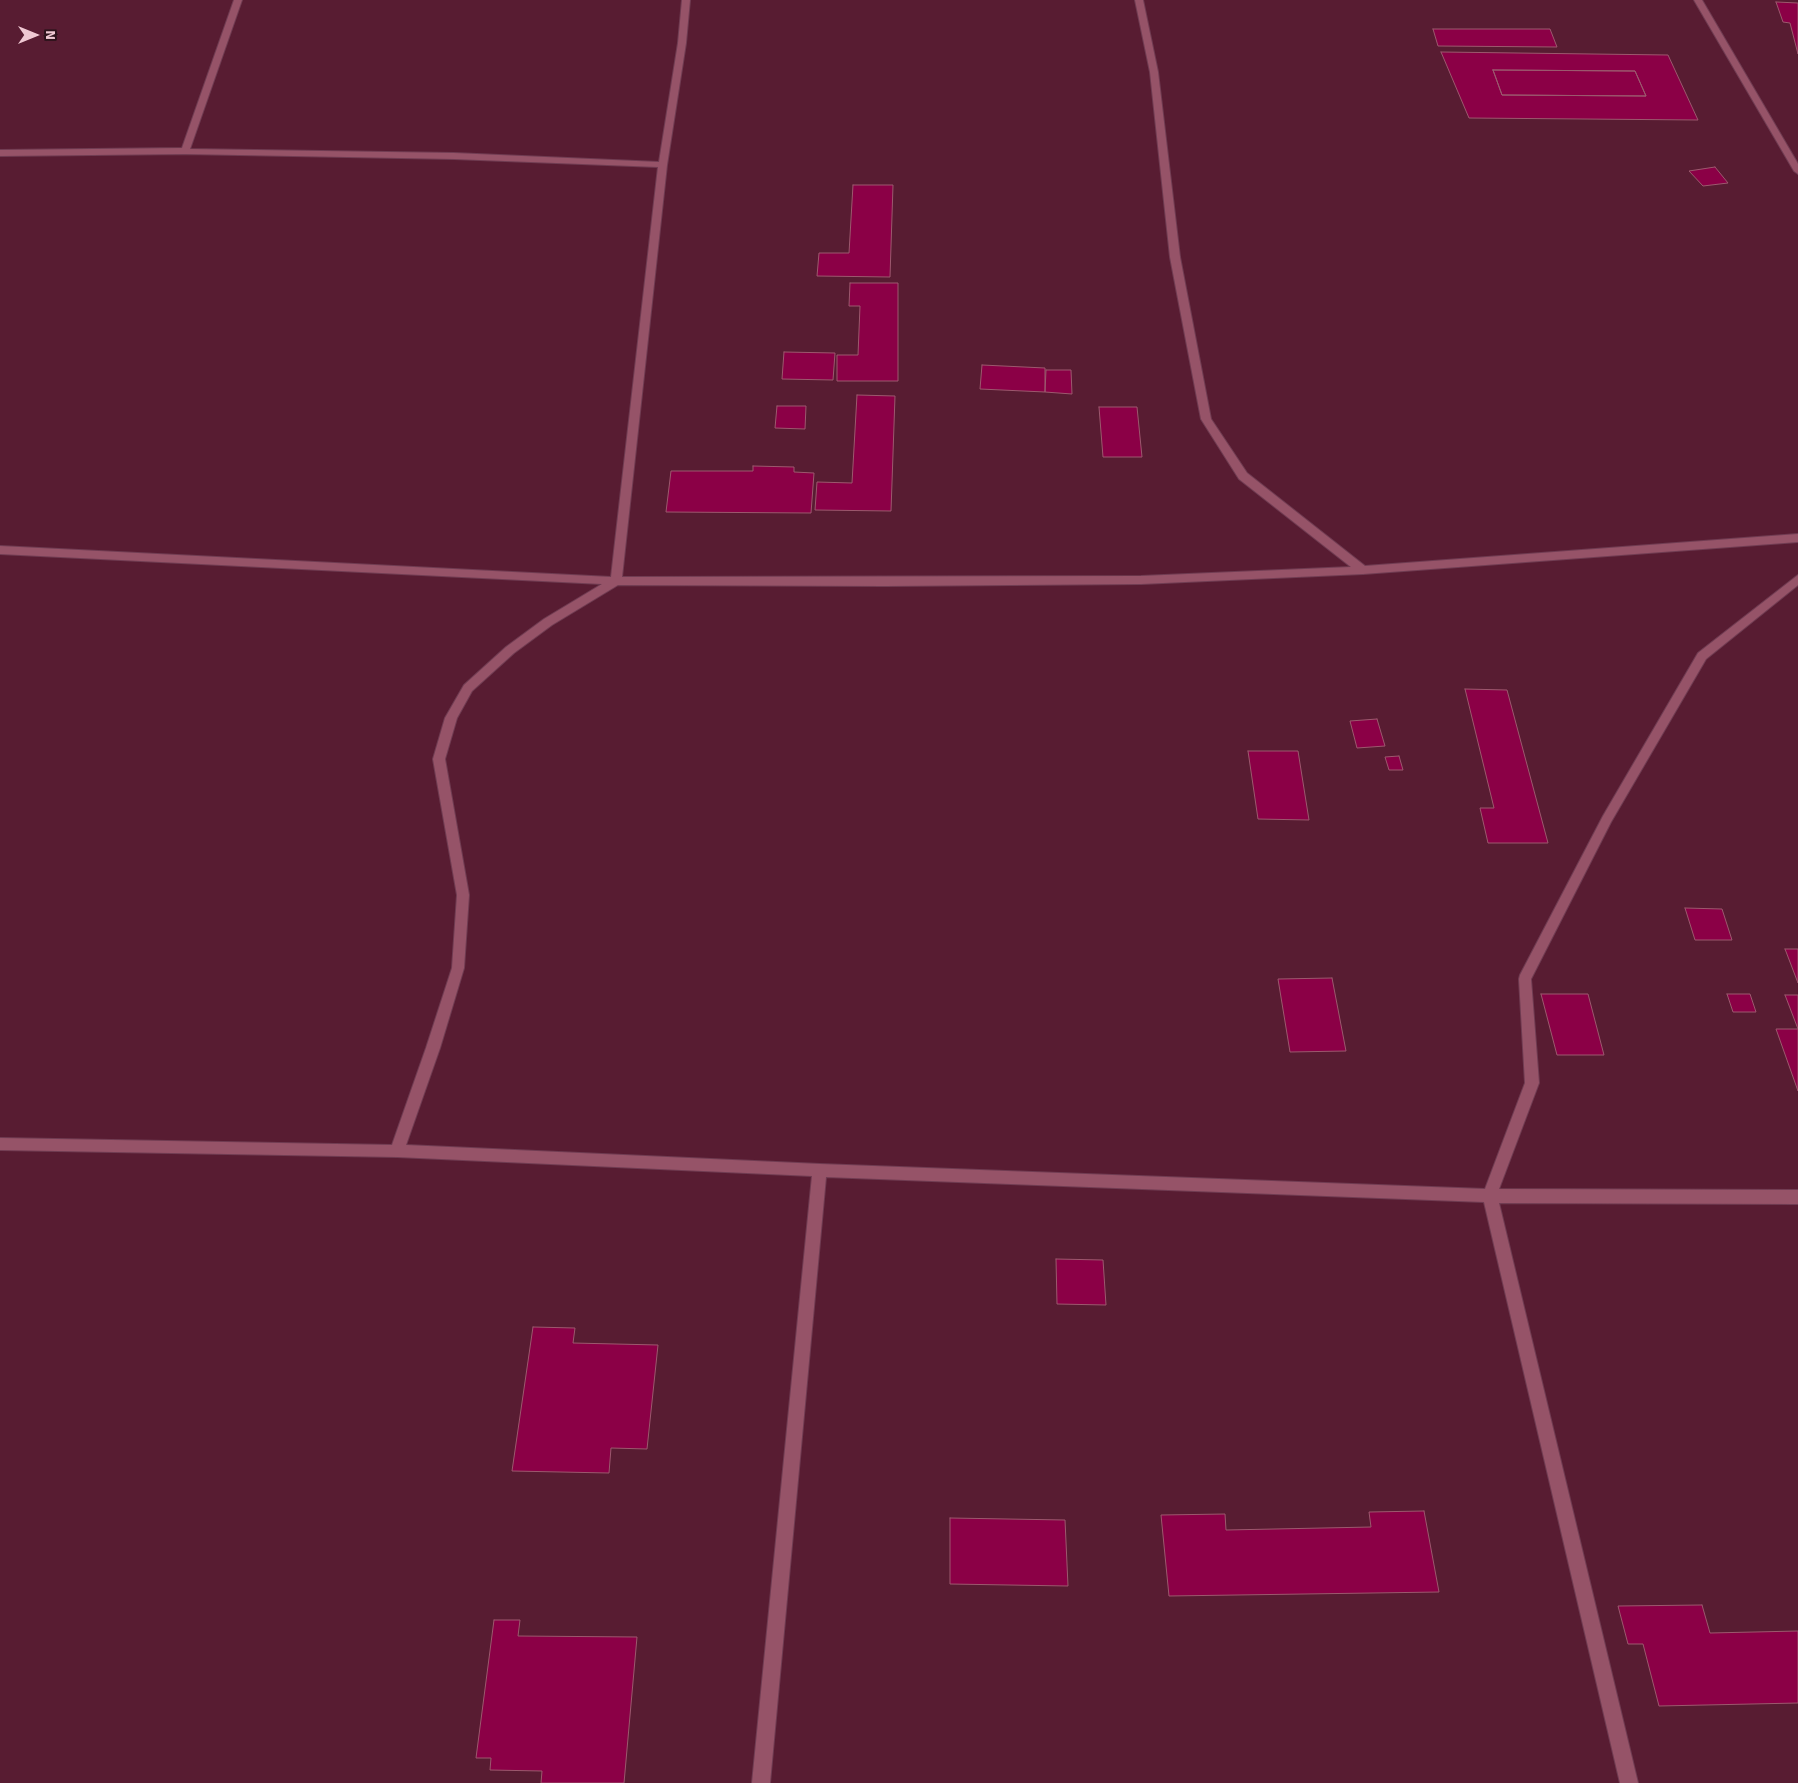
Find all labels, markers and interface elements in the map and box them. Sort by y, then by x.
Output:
north arrow [10,10,60,60]
text: N [42,30,59,40]

